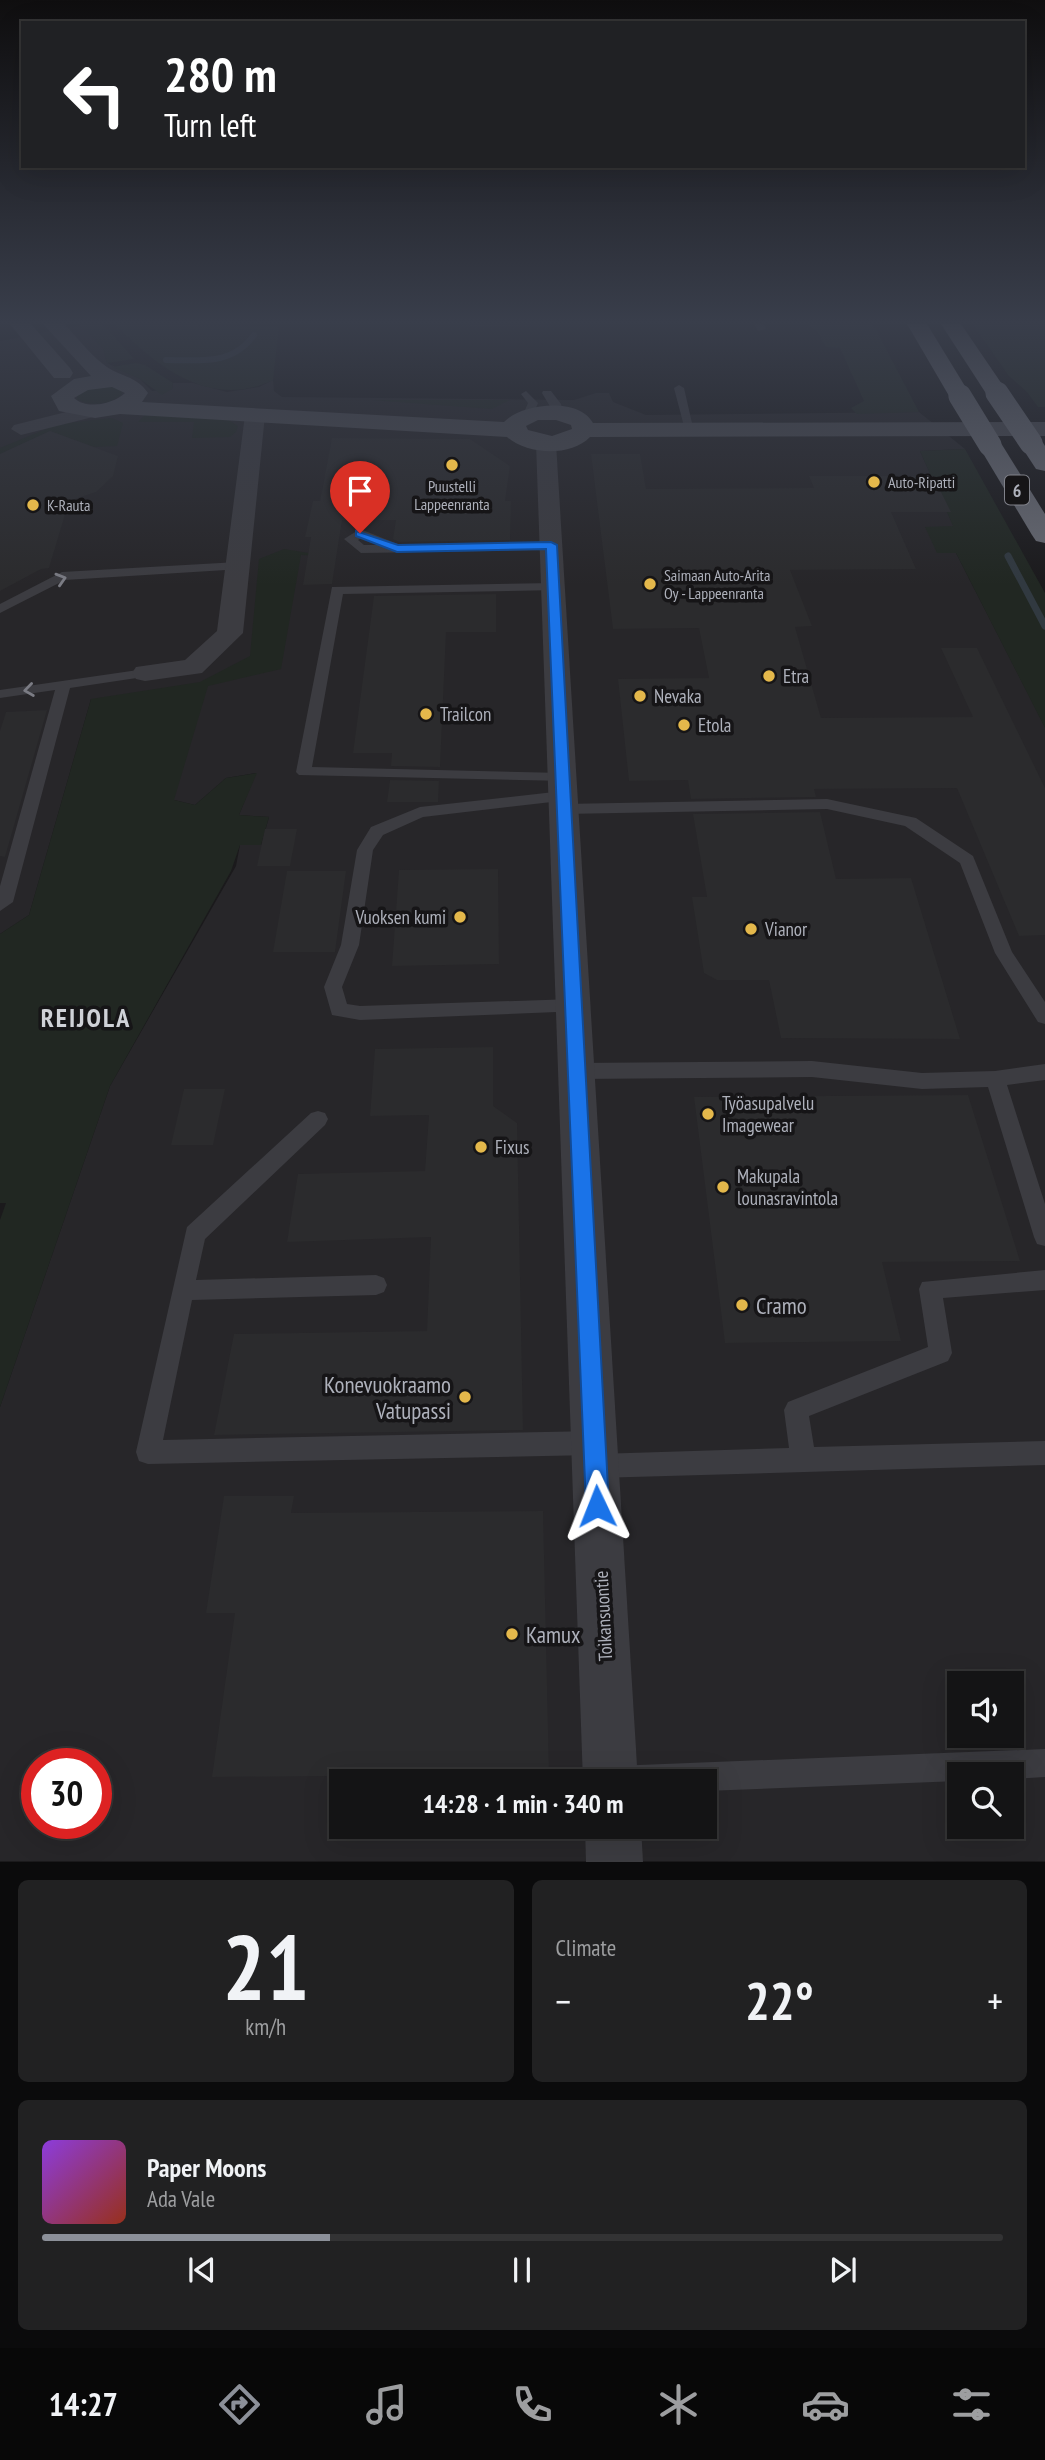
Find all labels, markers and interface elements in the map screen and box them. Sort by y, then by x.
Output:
text: 280 m [164,42,277,106]
icon: left [49,49,140,140]
text: Turn left [164,104,256,146]
marker: Puustelli Lappeenranta [444,457,460,473]
pin [330,461,390,533]
icon: arrive [341,472,379,510]
place label: Auto-Ripatti [888,472,955,492]
marker: Auto-Ripatti [866,474,882,490]
place label: Puustelli Lappeenranta [414,476,490,514]
road number: 6 [1005,476,1029,504]
place label: K-Rauta [47,495,90,515]
marker: K-Rauta [25,497,41,513]
place label: Saimaan Auto-Arita Oy - Lappeenranta [664,565,770,603]
one-way arrow [54,572,67,587]
marker: Saimaan Auto-Arita Oy - Lappeenranta [642,576,658,592]
place label: Etra [783,664,809,688]
marker: Etra [761,668,777,684]
one-way arrow [23,682,35,697]
place label: Nevaka [654,684,702,708]
marker: Nevaka [632,688,648,704]
place label: Trailcon [440,702,491,726]
marker: Trailcon [418,706,434,722]
place label: Etola [698,713,731,737]
marker: Etola [676,717,692,733]
place label: Vuoksen kumi [354,905,446,929]
marker: Vuoksen kumi [452,909,468,925]
place label: Vianor [764,917,808,941]
marker: Vianor [743,921,759,937]
district label: REIJOLA [41,1001,131,1034]
place label: Työasupalvelu Imagewear [722,1091,814,1137]
marker: Työasupalvelu Imagewear [700,1106,716,1122]
place label: Fixus [495,1135,529,1159]
marker: Fixus [473,1139,489,1155]
place label: Makupala lounasravintola [737,1164,838,1210]
marker: Makupala lounasravintola [715,1179,731,1195]
place label: Cramo [756,1291,807,1320]
marker: Cramo [734,1297,750,1313]
place label: Konevuokraamo Vatupassi [324,1370,451,1425]
marker: Konevuokraamo Vatupassi [457,1389,473,1405]
position arrow [560,1469,634,1543]
street label: Toikansuontie [589,1570,617,1662]
place label: Kamux [526,1620,581,1649]
marker: Kamux [504,1626,520,1642]
map controls [947,1671,1024,1839]
button: sound [947,1671,1024,1748]
speed limit sign: 30 [21,1748,112,1839]
button: search [947,1762,1024,1839]
text: 14:28 · 1 min · 340 m [423,1787,623,1820]
text: 21 [222,1907,309,2025]
text: Climate [556,1933,616,1962]
text: 22° [745,1967,814,2034]
text: − [556,1976,571,2025]
text: + [987,1976,1003,2025]
text: km/h [245,2012,286,2041]
text: Paper Moons [147,2151,266,2184]
text: Ada Vale [147,2184,215,2213]
icon: previous [183,2251,221,2289]
icon: pause [503,2251,541,2289]
icon: next [824,2251,862,2289]
icon: directions [215,2380,264,2429]
icon: music [362,2380,411,2429]
icon: phone [508,2380,557,2429]
icon: climate [654,2380,703,2429]
icon: car [801,2380,850,2429]
icon: filters [947,2380,996,2429]
text: 14:27 [49,2383,118,2425]

